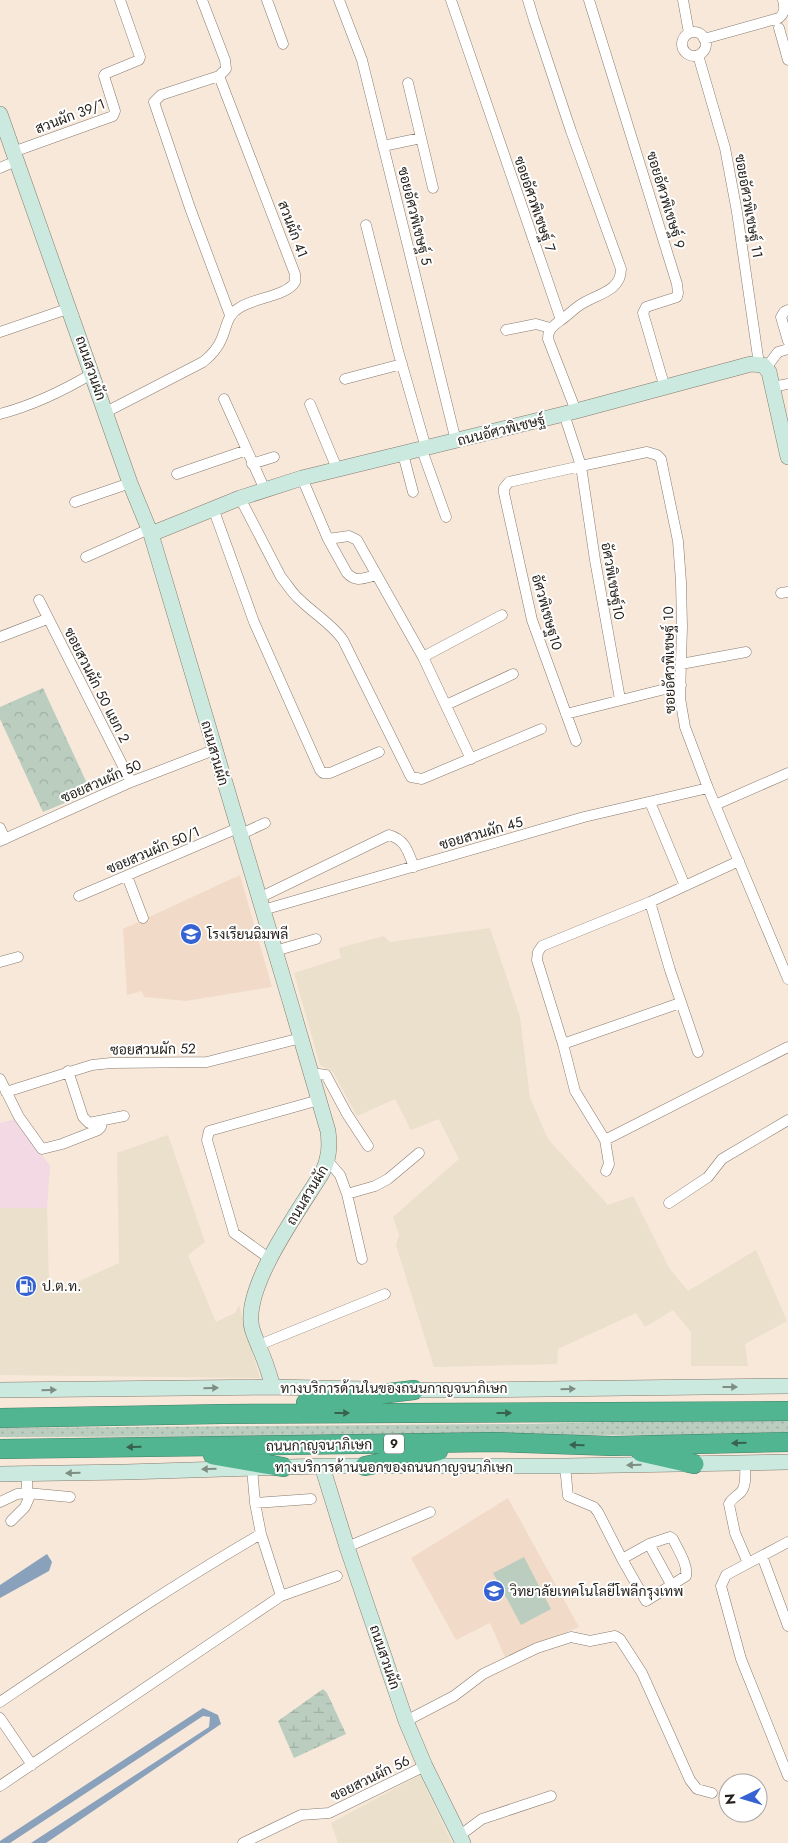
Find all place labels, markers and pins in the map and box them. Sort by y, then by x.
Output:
school or university icon: โรงเรียนฉิมพลี [179,922,203,946]
place label: โรงเรียนฉิมพลี [206,924,288,944]
fuel station icon: ป.ต.ท. [14,1274,38,1298]
place label: ป.ต.ท. [42,1276,81,1296]
school or university icon: วิทยาลัยเทคโนโลยีโพลีกรุงเทพ [482,1579,506,1603]
place label: วิทยาลัยเทคโนโลยีโพลีกรุงเทพ [509,1581,683,1601]

